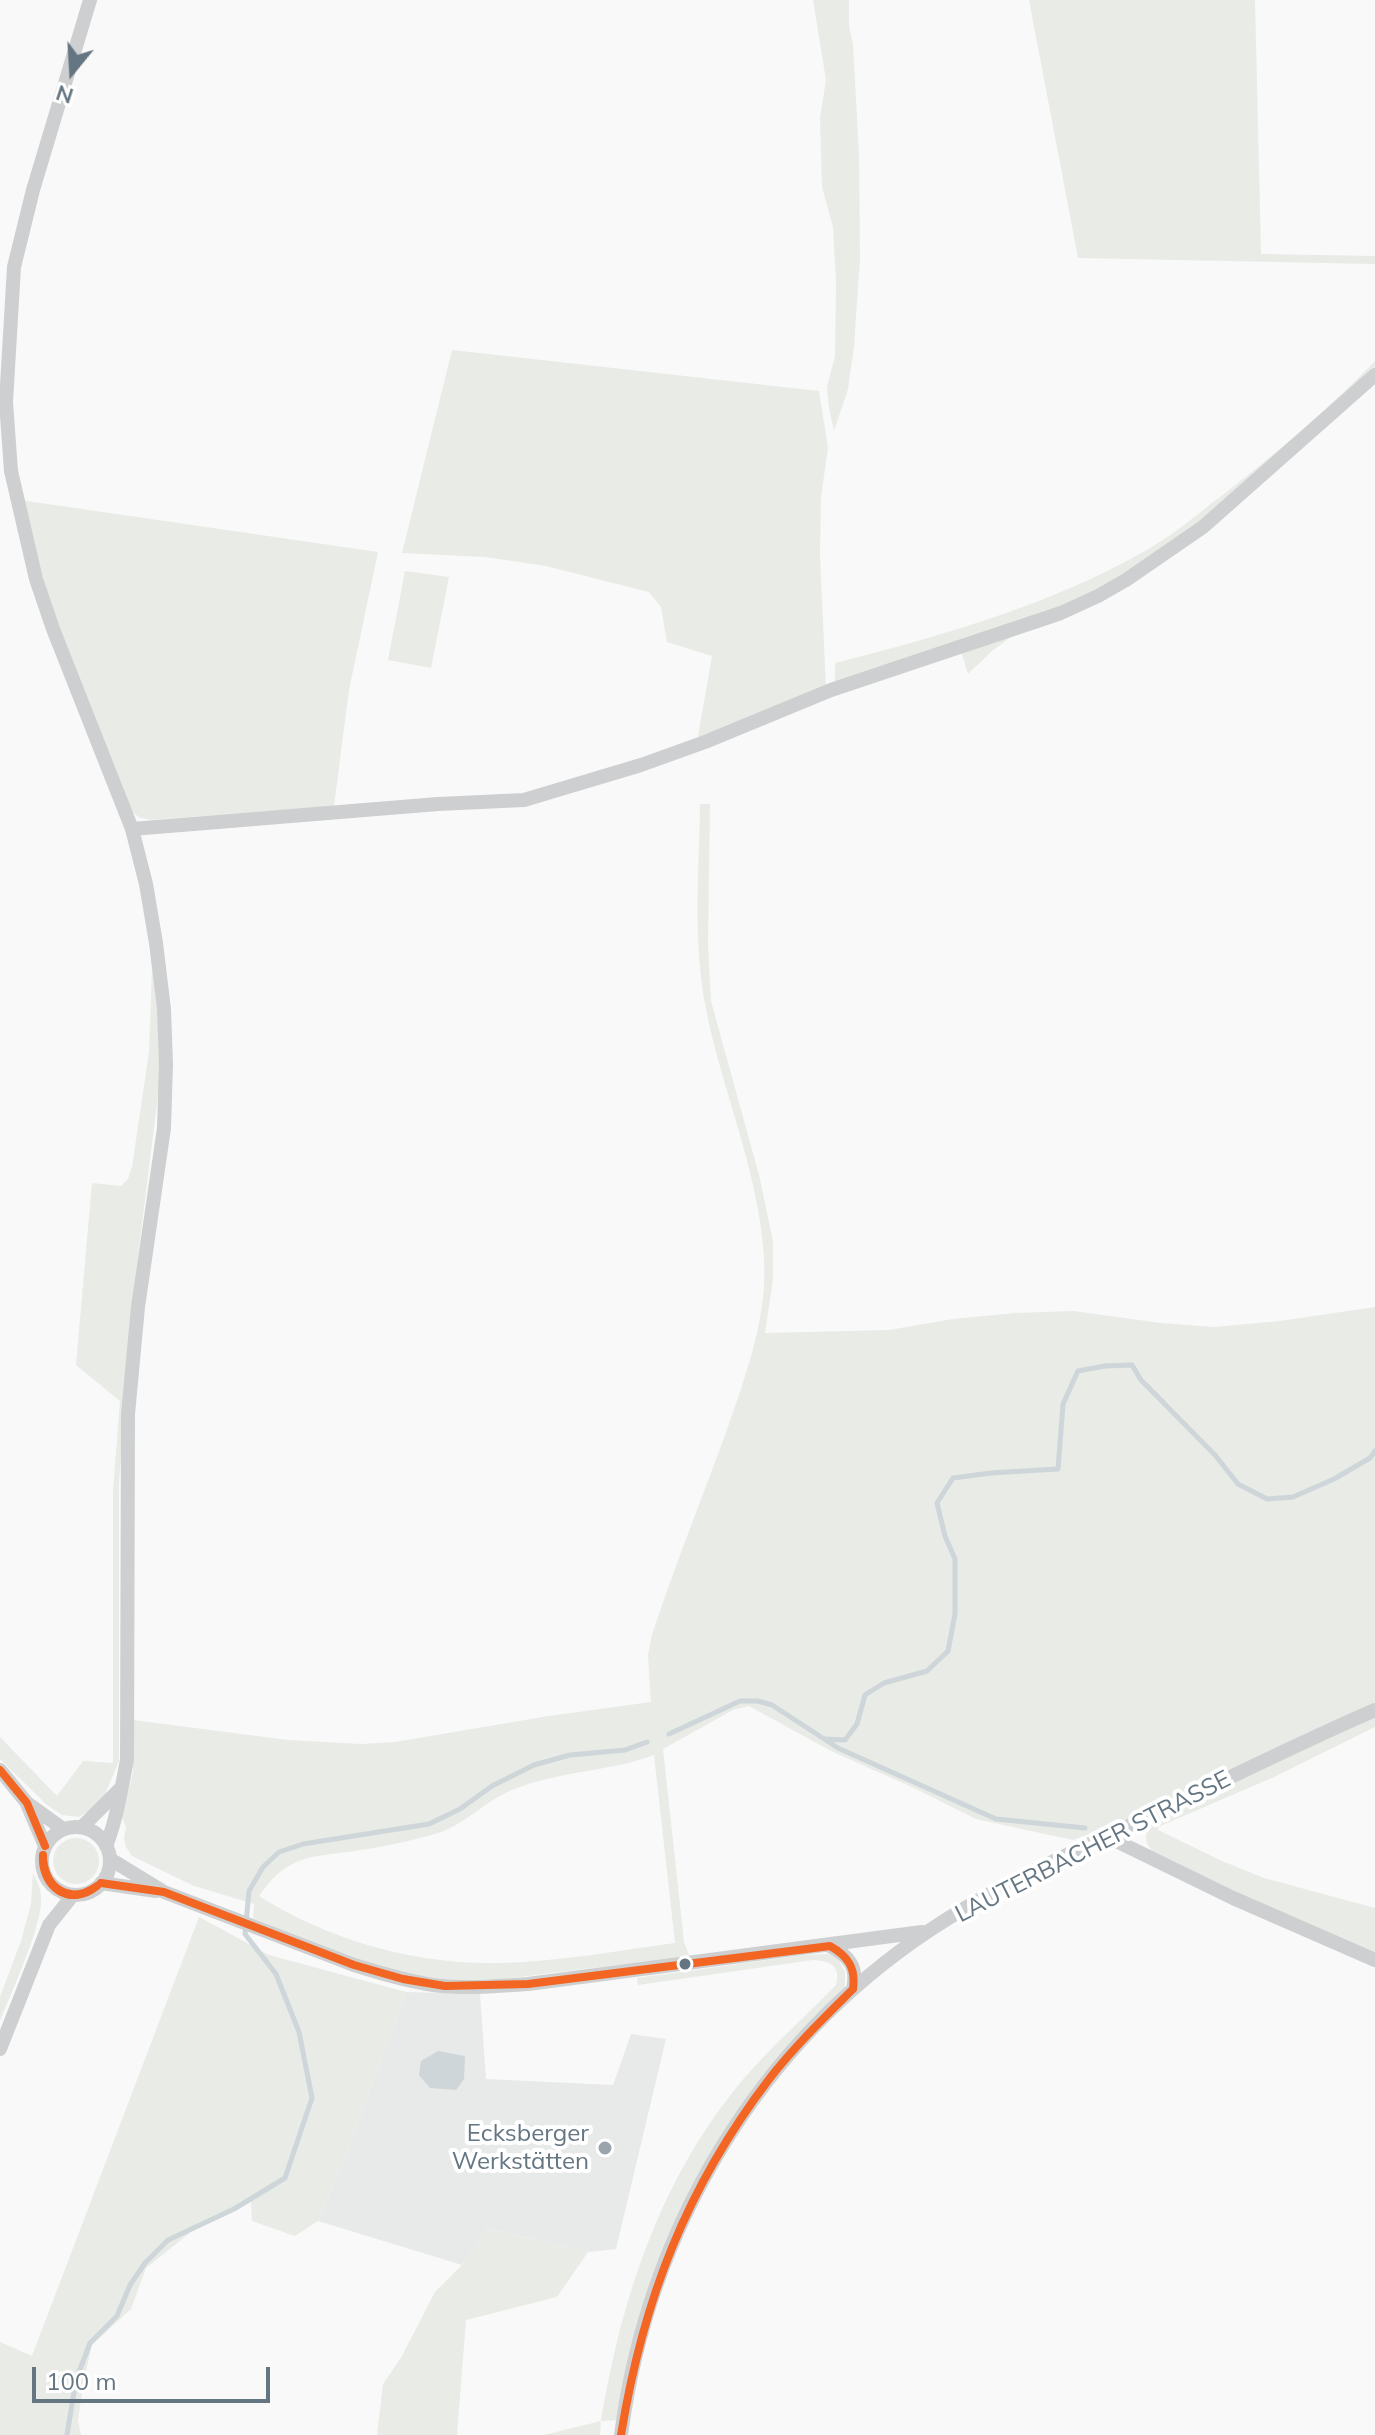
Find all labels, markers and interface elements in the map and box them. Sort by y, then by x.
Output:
north arrow [32,32,112,112]
text: N [52,79,77,111]
street label: LAUTERBACHER STRASSE [951,1765,1235,1929]
unlabelled marker [677,1956,693,1972]
place label: Ecksberger Werkstätten [452,2120,589,2176]
marker: Ecksberger Werkstätten [596,2139,614,2157]
scale bar [36,2351,274,2401]
text: 100 m [46,2366,117,2396]

